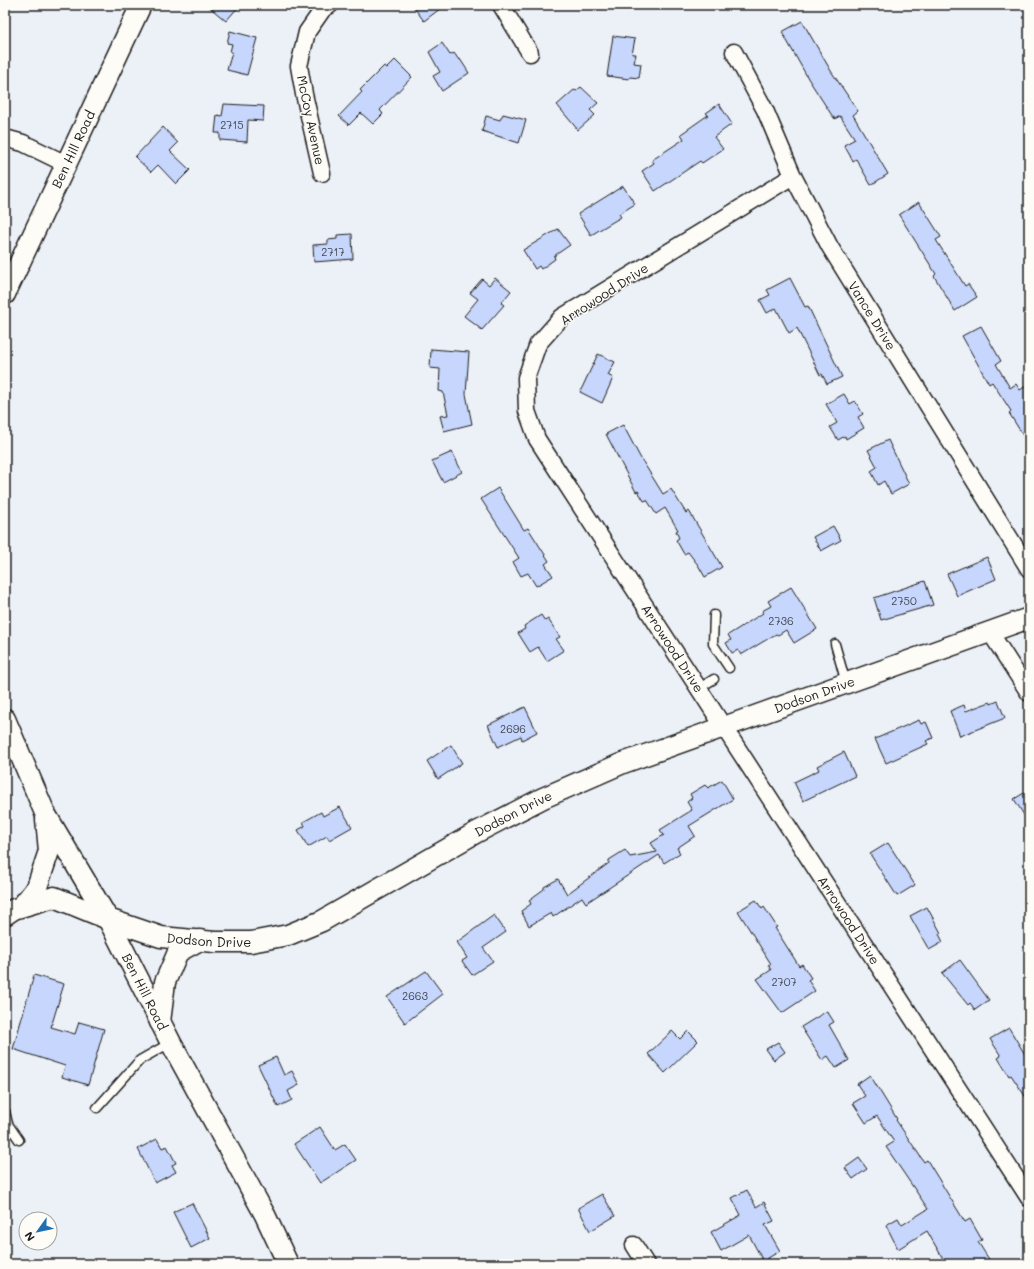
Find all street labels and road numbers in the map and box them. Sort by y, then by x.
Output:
street label: McCoy Avenue [294,74,329,166]
street label: Ben Hill Road [47,107,98,191]
street label: Arrowood Drive [556,259,651,328]
street label: Vance Drive [845,278,900,353]
street label: Arrowood Drive [638,601,708,696]
street label: Dodson Drive [771,672,857,716]
street label: Dodson Drive [471,786,554,840]
street label: Arrowood Drive [814,872,884,967]
street label: Dodson Drive [166,929,251,950]
street label: Ben Hill Road [119,950,172,1033]

